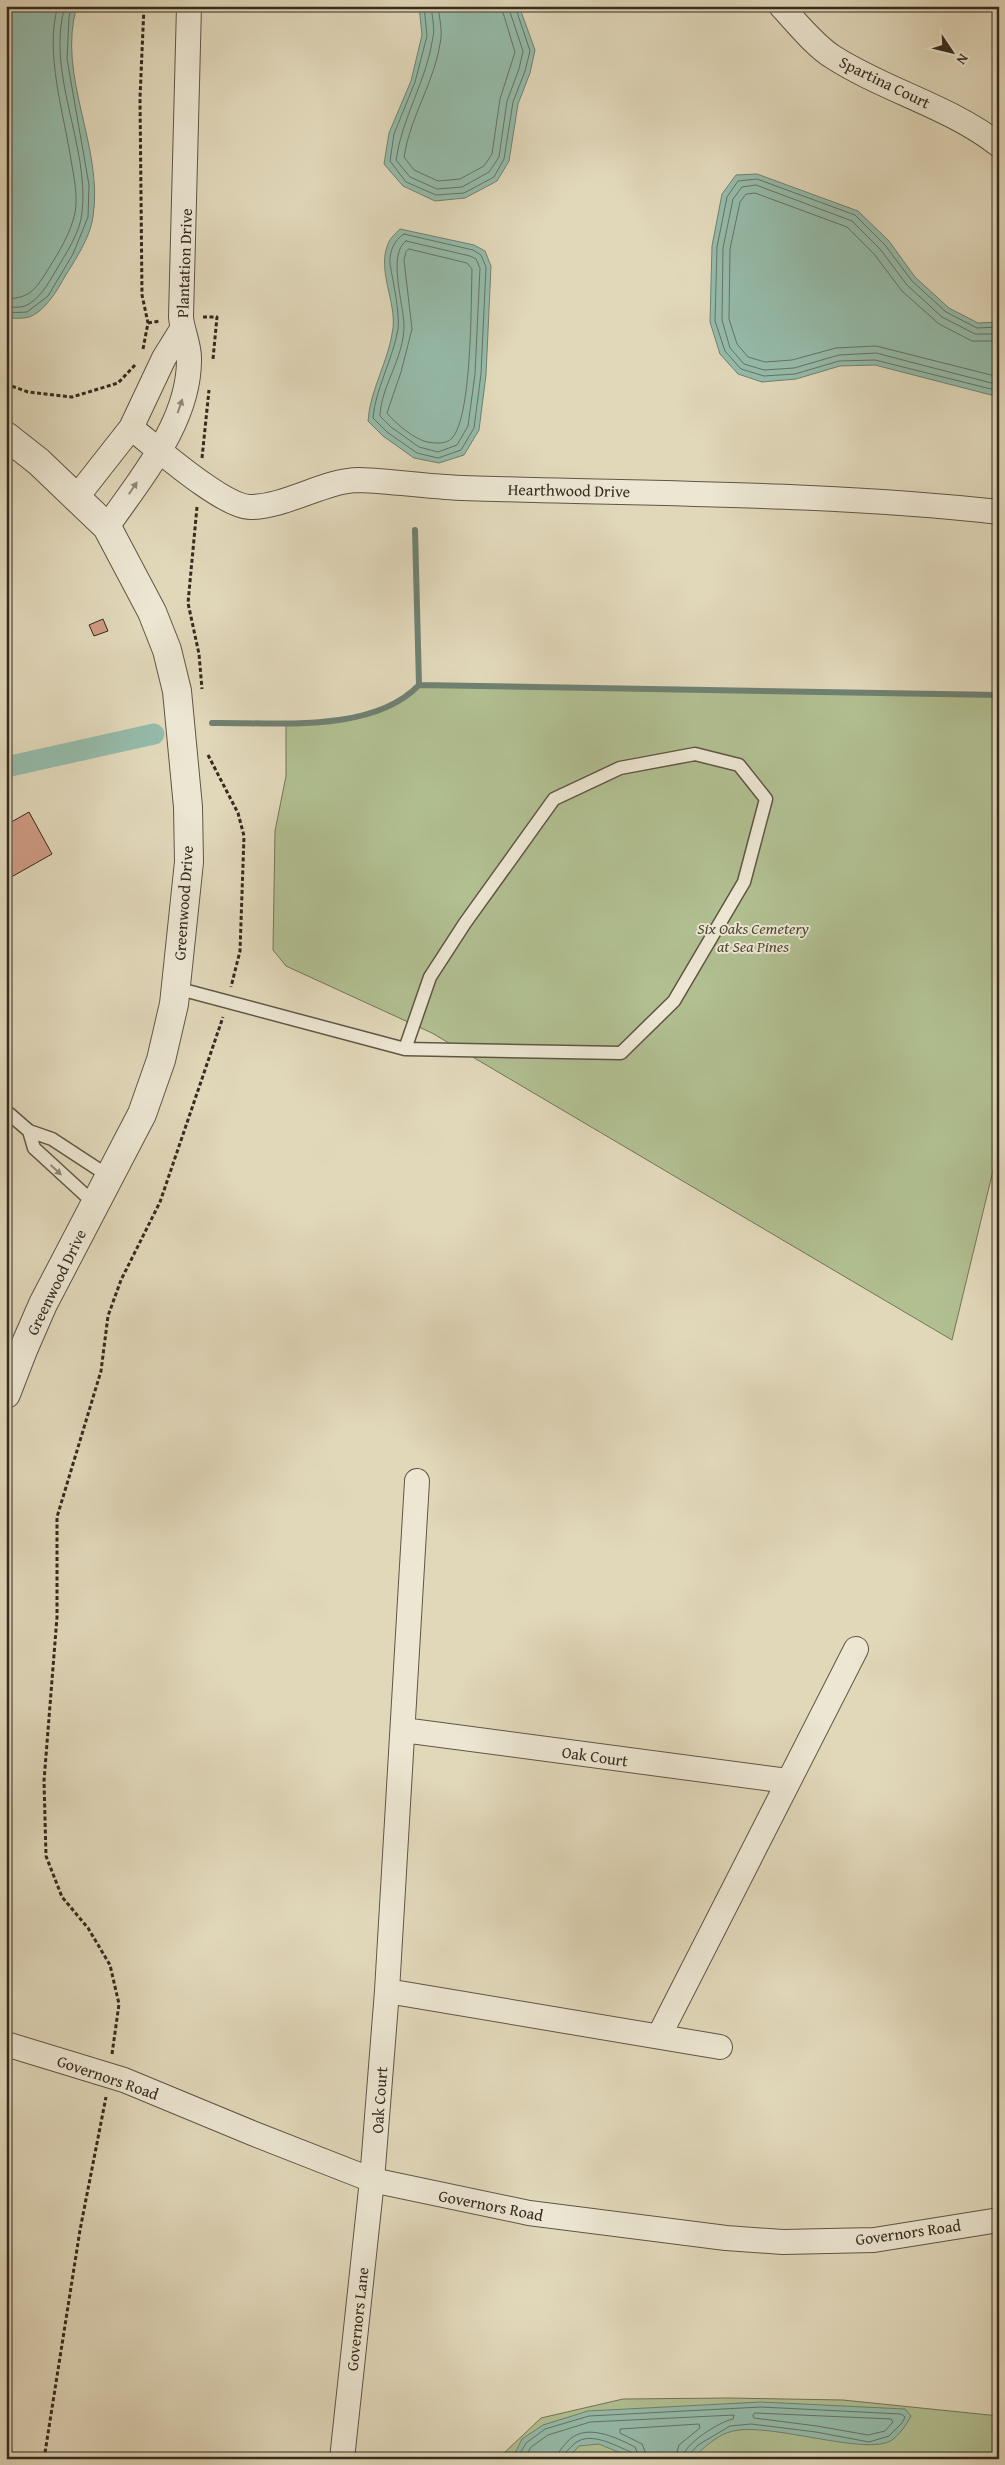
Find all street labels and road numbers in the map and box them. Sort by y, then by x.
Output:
street label: Spartina Court [835,50,935,115]
street label: Plantation Drive [170,208,198,318]
street label: Hearthwood Drive [508,477,630,503]
street label: Greenwood Drive [167,845,199,961]
street label: Greenwood Drive [20,1225,92,1339]
street label: Oak Court [560,1739,630,1773]
street label: Governors Road [54,2048,162,2106]
street label: Oak Court [365,2066,393,2134]
street label: Governors Road [437,2183,546,2227]
street label: Governors Road [854,2213,963,2251]
street label: Governors Lane [340,2266,374,2372]

